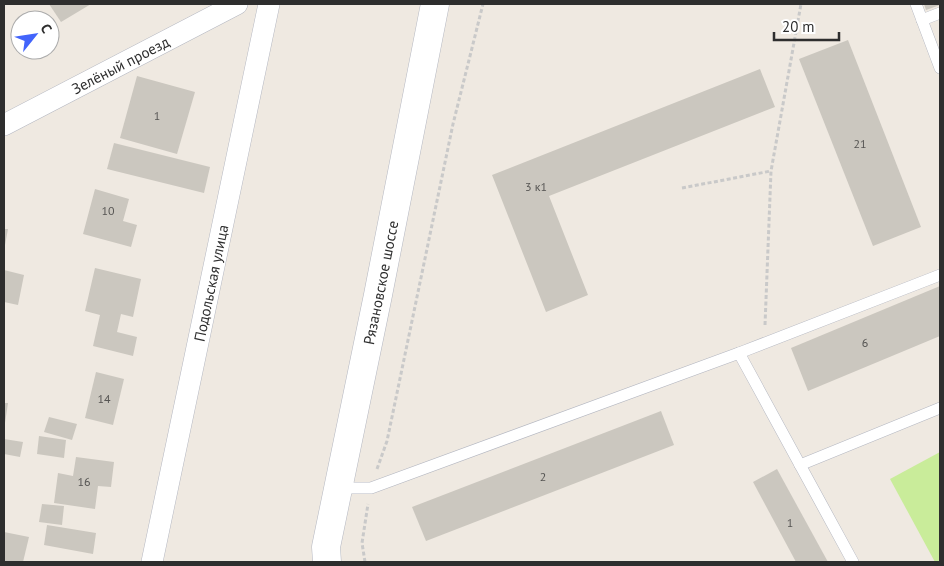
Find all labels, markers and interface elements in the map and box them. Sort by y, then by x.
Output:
north arrow [10,10,60,60]
scale bar [774,10,839,42]
text: 20 m [782,17,815,36]
text: С [37,21,56,37]
street label: Зелёный проезд [68,31,172,98]
house number: 1 [154,108,160,123]
house number: 21 [853,136,867,151]
house number: 3 к1 [525,179,547,194]
house number: 10 [101,203,115,218]
street label: Рязановское шоссе [359,219,402,346]
street label: Подольская улица [189,223,232,343]
house number: 6 [862,335,868,350]
house number: 14 [97,391,111,406]
house number: 2 [540,469,546,484]
house number: 16 [77,474,91,489]
house number: 1 [787,515,793,530]

